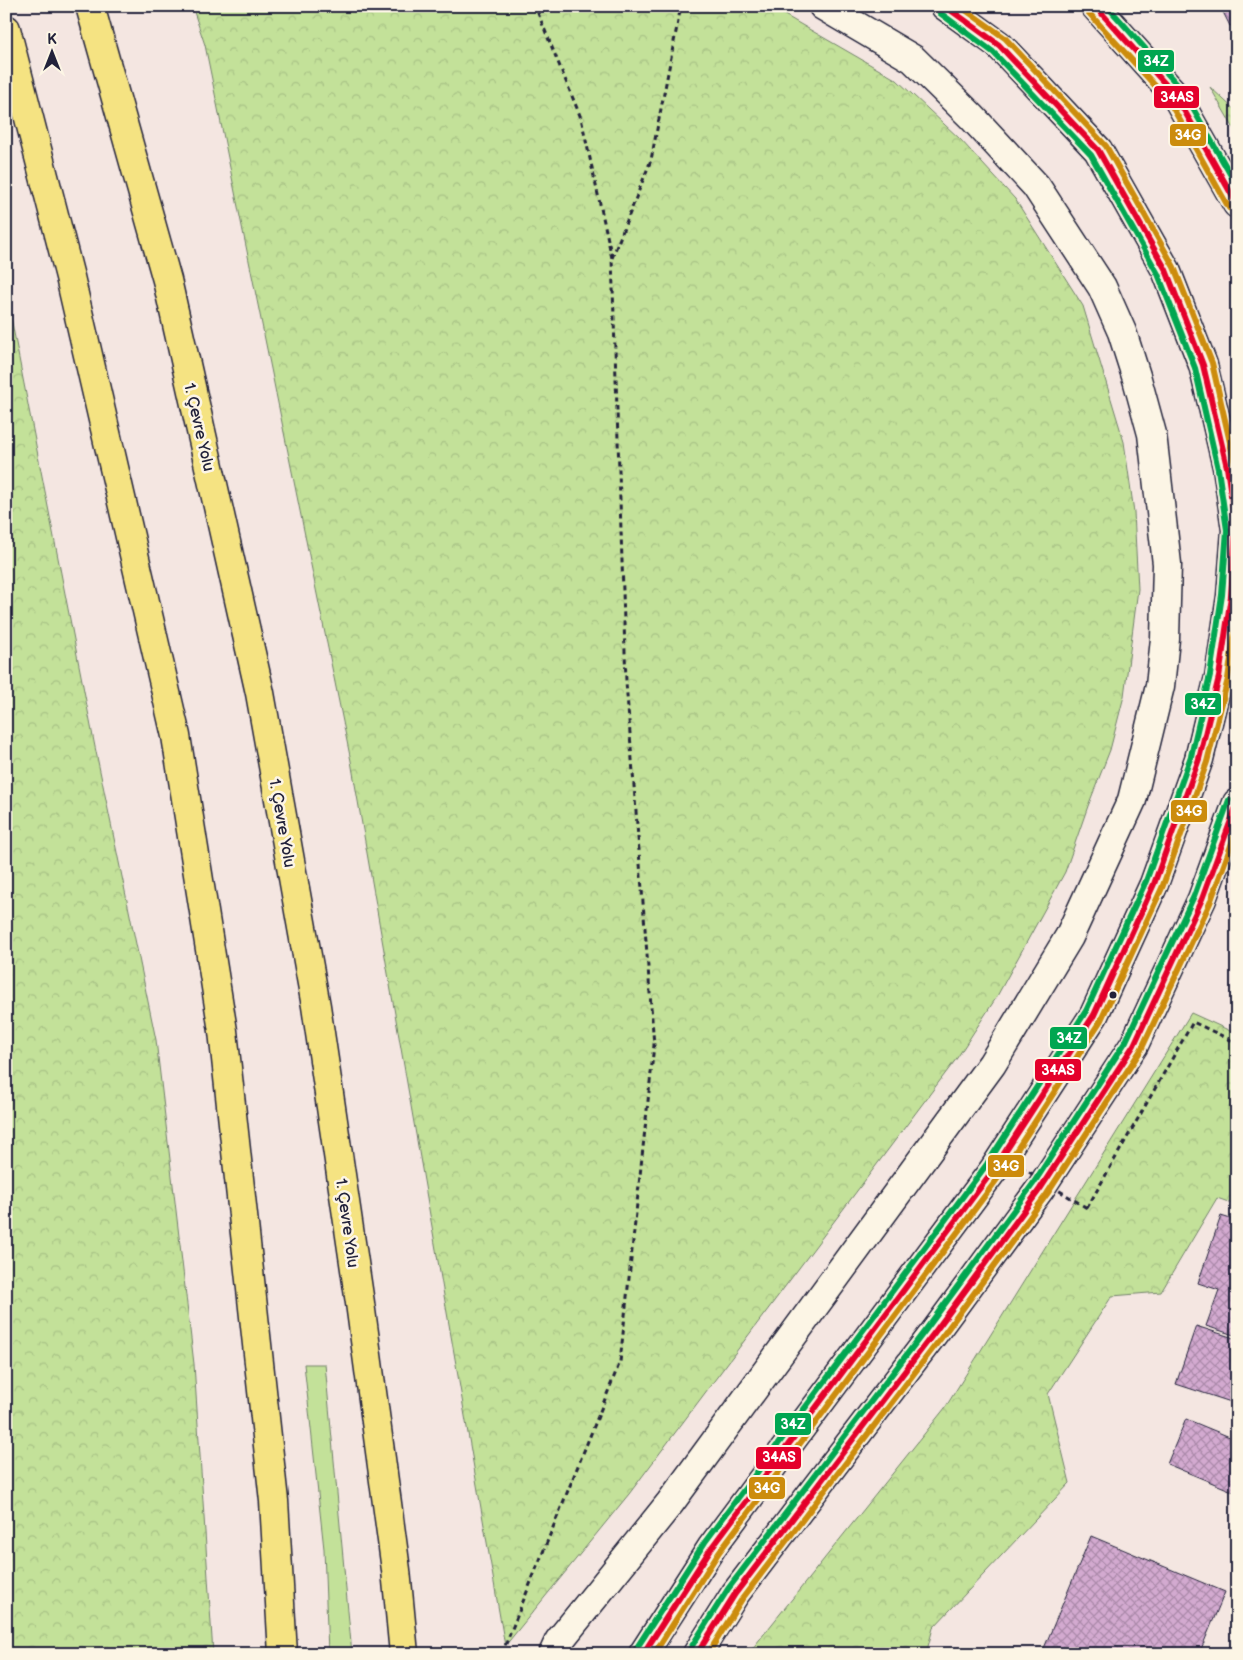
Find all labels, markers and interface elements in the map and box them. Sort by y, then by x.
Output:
north arrow [28,28,78,78]
text: K [47,31,57,48]
line badge: 34Z [1137,49,1175,73]
text: 34Z [1143,53,1169,70]
line badge: 34AS [1153,85,1200,109]
text: 34AS [1160,89,1194,106]
line badge: 34G [1169,123,1207,147]
text: 34G [1175,127,1201,144]
street label: 1. Çevre Yolu [179,381,218,473]
line badge: 34Z [1184,692,1222,716]
text: 34Z [1190,696,1216,713]
street label: 1. Çevre Yolu [264,777,299,869]
line badge: 34G [1170,799,1208,823]
text: 34G [1176,803,1202,820]
unlabelled marker [1108,990,1118,1000]
line badge: 34Z [1049,1026,1088,1050]
text: 34Z [1056,1030,1082,1047]
line badge: 34AS [1034,1058,1082,1082]
text: 34AS [1041,1062,1075,1079]
line badge: 34G [987,1154,1025,1178]
text: 34G [993,1158,1019,1175]
street label: 1. Çevre Yolu [331,1177,362,1269]
line badge: 34Z [774,1412,812,1436]
text: 34Z [780,1416,806,1433]
line badge: 34AS [755,1446,802,1470]
text: 34AS [762,1449,796,1466]
line badge: 34G [748,1476,786,1500]
text: 34G [754,1480,780,1497]

